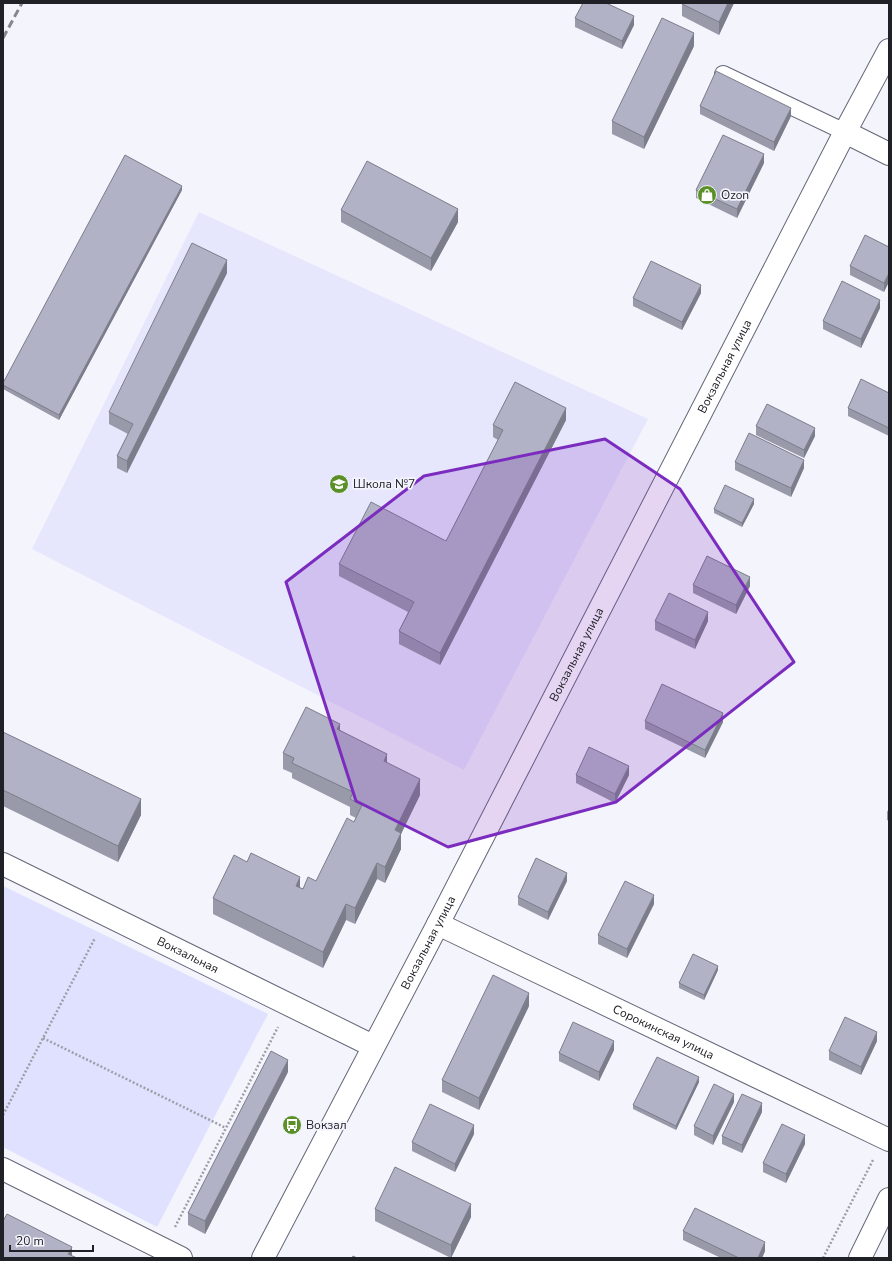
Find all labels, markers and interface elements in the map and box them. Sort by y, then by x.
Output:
shop icon: Ozon [696,184,718,206]
place label: Ozon [721,187,749,203]
street label: Вокзальная улица [694,317,755,416]
school or university icon: Школа №7 [328,473,350,495]
place label: Школа №7 [353,476,415,492]
street label: Вокзальная улица [546,605,607,704]
street label: Вокзальная улица [397,893,459,992]
street label: Вокзальная [154,933,221,977]
street label: Сорокинская улица [610,1001,717,1063]
bus stop icon: Вокзал [281,1114,303,1136]
place label: Вокзал [306,1117,347,1133]
scale bar [10,1227,93,1253]
text: 20 m [16,1233,44,1249]

